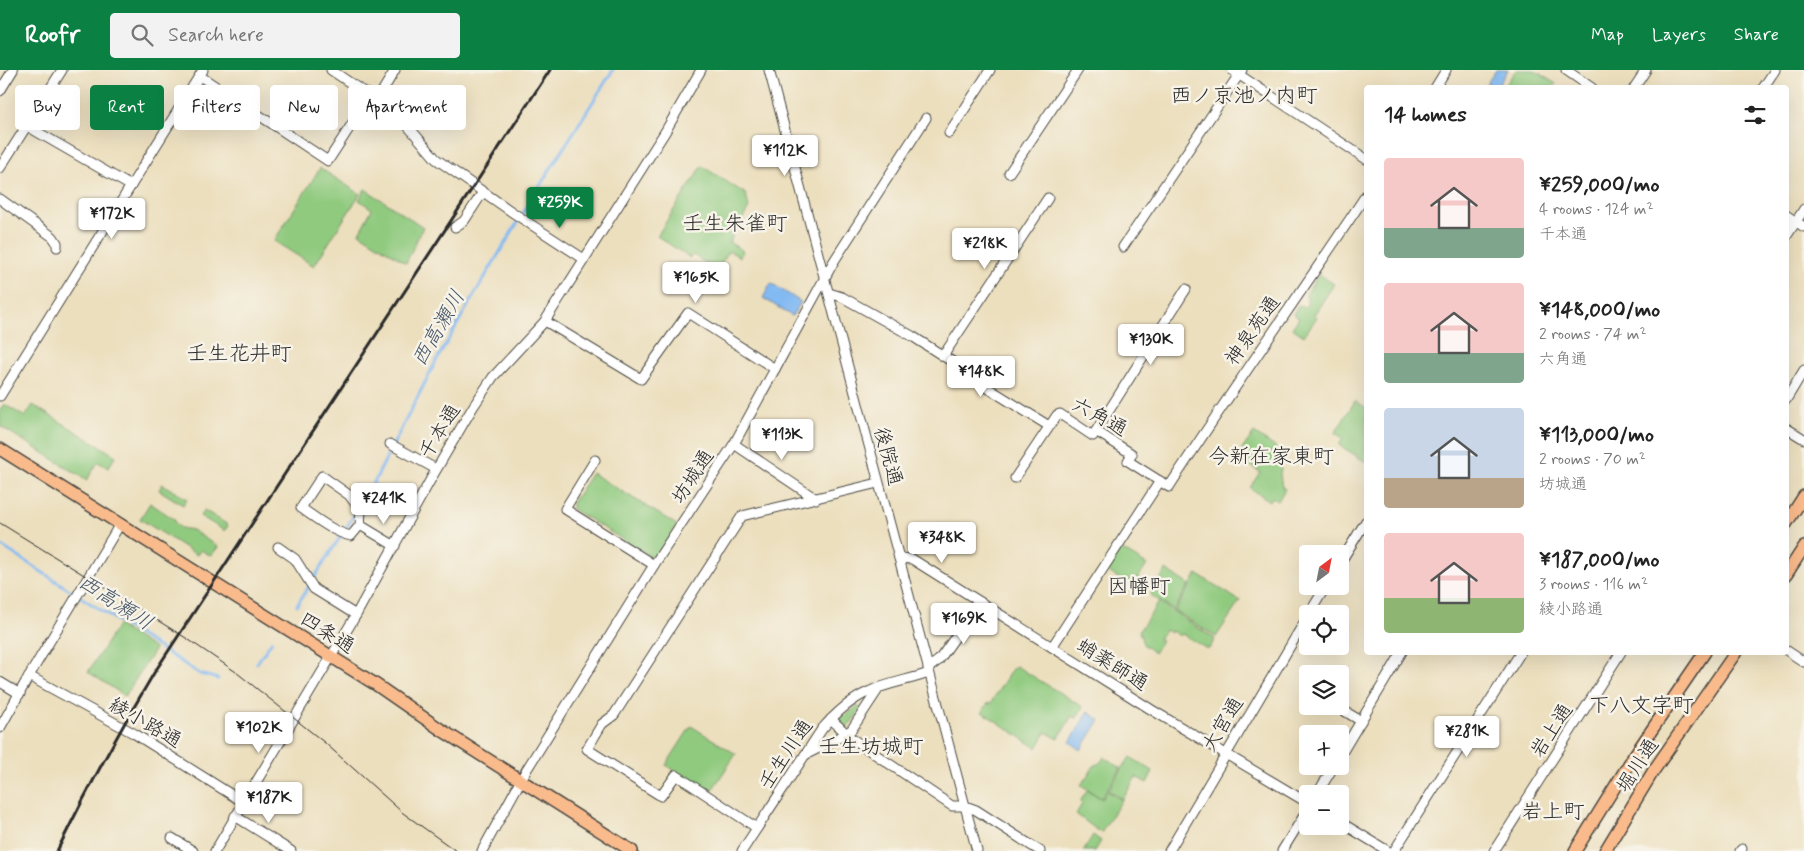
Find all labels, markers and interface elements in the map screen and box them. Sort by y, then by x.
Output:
search box [110,13,460,58]
text: Roofr [25,20,80,51]
icon: search [128,21,156,49]
text: Search here [168,23,264,48]
text: Map [1591,23,1624,47]
text: Layers [1652,23,1706,47]
text: Share [1734,23,1779,47]
district label: 西ノ京池ノ内町 [1171,82,1318,110]
chip: Buy [15,85,80,130]
chip: Rent [90,85,164,130]
chip: Filters [174,85,260,130]
chip: New [270,85,338,130]
chip: Apartment [348,85,466,130]
text: 14 homes [1384,101,1467,129]
icon: filters [1741,101,1769,129]
pin: ¥112K [750,134,820,177]
text: ¥112K [763,140,807,161]
text: ¥259,000/mo [1539,171,1659,199]
icon: home [1424,178,1484,238]
pin: ¥259K [525,186,595,229]
text: ¥259K [537,192,583,213]
pin: ¥172K [77,198,147,240]
text: 4 rooms · 124 m² [1539,199,1654,220]
text: ¥172K [89,203,135,224]
district label: 壬生朱雀町 [683,210,788,238]
text: 千本通 [1539,224,1587,245]
pin: ¥218K [950,228,1020,270]
text: ¥218K [963,233,1007,254]
pin: ¥165K [661,262,731,304]
text: ¥165K [673,267,719,288]
water label: 西高瀬川 [406,285,472,372]
street label: 神泉苑通 [1219,290,1287,371]
text: ¥148,000/mo [1539,296,1660,324]
icon: home [1424,303,1484,363]
pin: ¥130K [1116,324,1186,366]
text: 2 rooms · 74 m² [1539,324,1647,345]
text: ¥130K [1129,329,1173,350]
district label: 壬生花井町 [187,340,292,368]
text: 六角通 [1539,349,1587,370]
pin: ¥148K [946,356,1016,398]
text: ¥148K [958,361,1004,382]
street label: 六角通 [1066,391,1132,443]
street label: 千本通 [413,399,467,464]
pin: ¥113K [747,418,817,461]
text: ¥113,000/mo [1539,421,1654,449]
text: ¥113K [761,424,803,445]
street label: 後院通 [867,424,908,489]
icon: home [1424,428,1484,488]
district label: 今新在家東町 [1208,443,1334,471]
street label: 坊城通 [666,444,721,509]
text: 2 rooms · 70 m² [1539,449,1646,470]
text: 坊城通 [1539,474,1587,495]
pin: ¥241K [349,482,419,525]
text: ¥241K [362,488,406,509]
pin: ¥348K [907,522,977,564]
text: ¥348K [919,527,965,548]
north arrow [1299,545,1349,595]
map controls [1299,545,1349,835]
text: ¥187,000/mo [1539,546,1659,574]
icon: home [1424,553,1484,613]
water label: 西高瀬川 [73,568,158,637]
district label: 因幡町 [1108,573,1171,601]
text: 3 rooms · 116 m² [1539,574,1648,595]
text: 綾小路通 [1539,599,1603,620]
pin: ¥169K [929,602,999,645]
button: locate [1299,605,1349,655]
street label: 四条通 [295,606,360,661]
text: ¥169K [942,608,986,629]
street label: 蛸薬師通 [1071,633,1153,698]
button: layers [1299,665,1349,715]
street label: 綾小路通 [104,692,187,755]
street label: 大宮通 [1196,692,1250,757]
district label: 下八文字町 [1589,692,1694,720]
street label: 岩上通 [1525,698,1580,763]
pin: ¥102K [224,712,294,754]
street label: 壬生川通 [753,714,820,796]
pin: ¥281K [1432,716,1502,758]
text: ¥102K [236,717,282,738]
text: ¥281K [1445,721,1489,742]
button: + [1299,725,1349,775]
district label: 壬生坊城町 [819,733,924,761]
street label: 堀川通 [1611,733,1666,798]
pin: ¥187K [234,782,304,824]
button: − [1299,785,1349,835]
text: ¥187K [246,787,292,808]
district label: 岩上町 [1522,798,1585,826]

